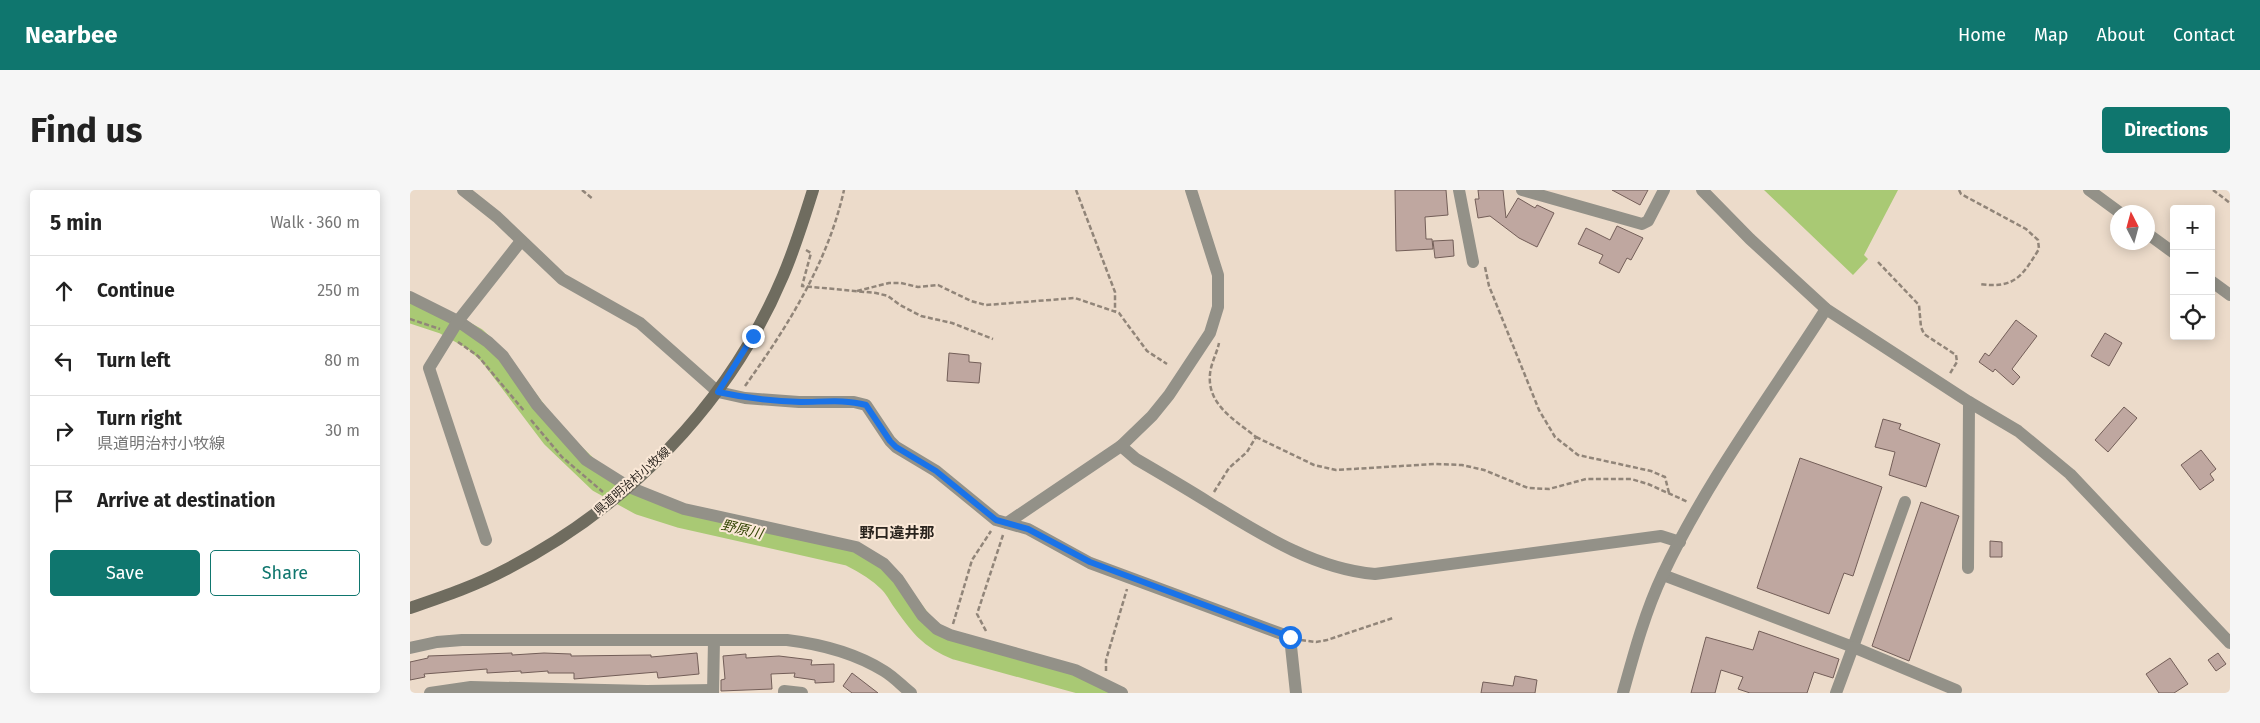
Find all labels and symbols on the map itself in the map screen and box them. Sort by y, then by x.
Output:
north arrow [2110,205,2155,250]
route end [742,325,765,348]
street label: 県道明治村小牧線 [591,444,673,518]
water label: 野原川 [720,516,766,543]
district label: 野口違井那 [859,524,935,542]
route start [1279,626,1302,649]

